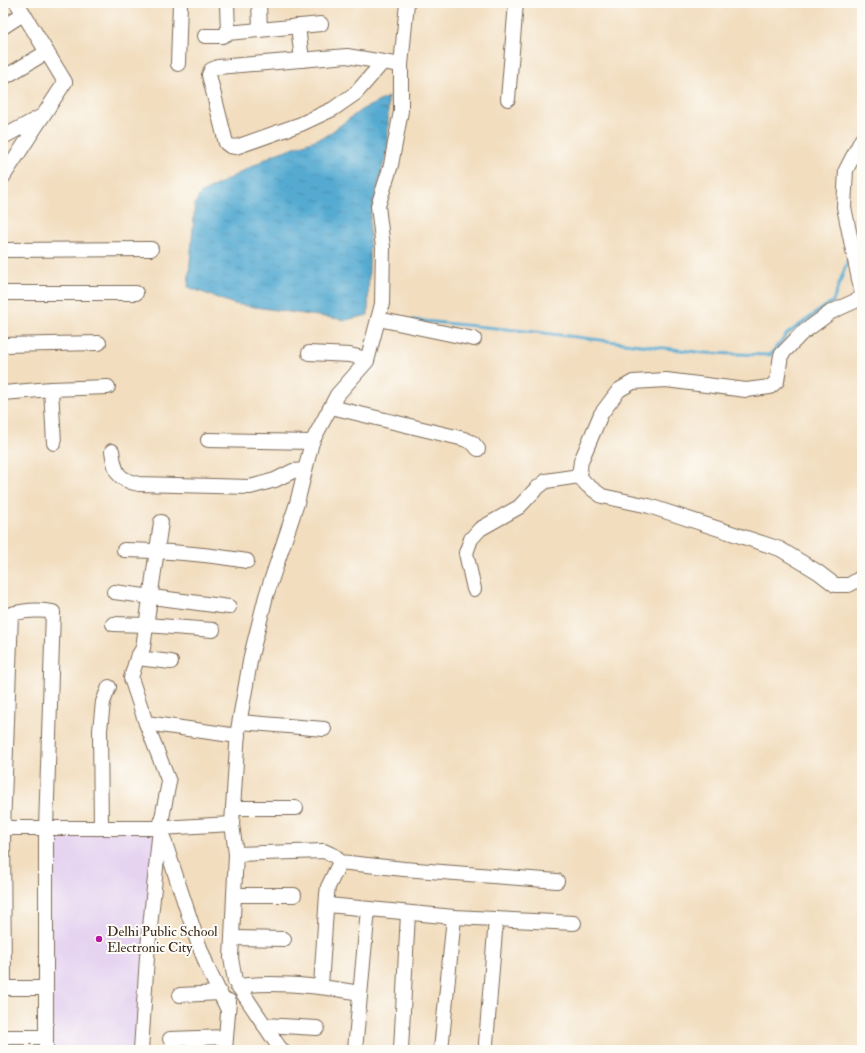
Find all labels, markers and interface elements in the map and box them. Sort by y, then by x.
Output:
place label: Delhi Public School Electronic City [107,923,218,957]
marker: Delhi Public School Electronic City [94,934,104,944]

